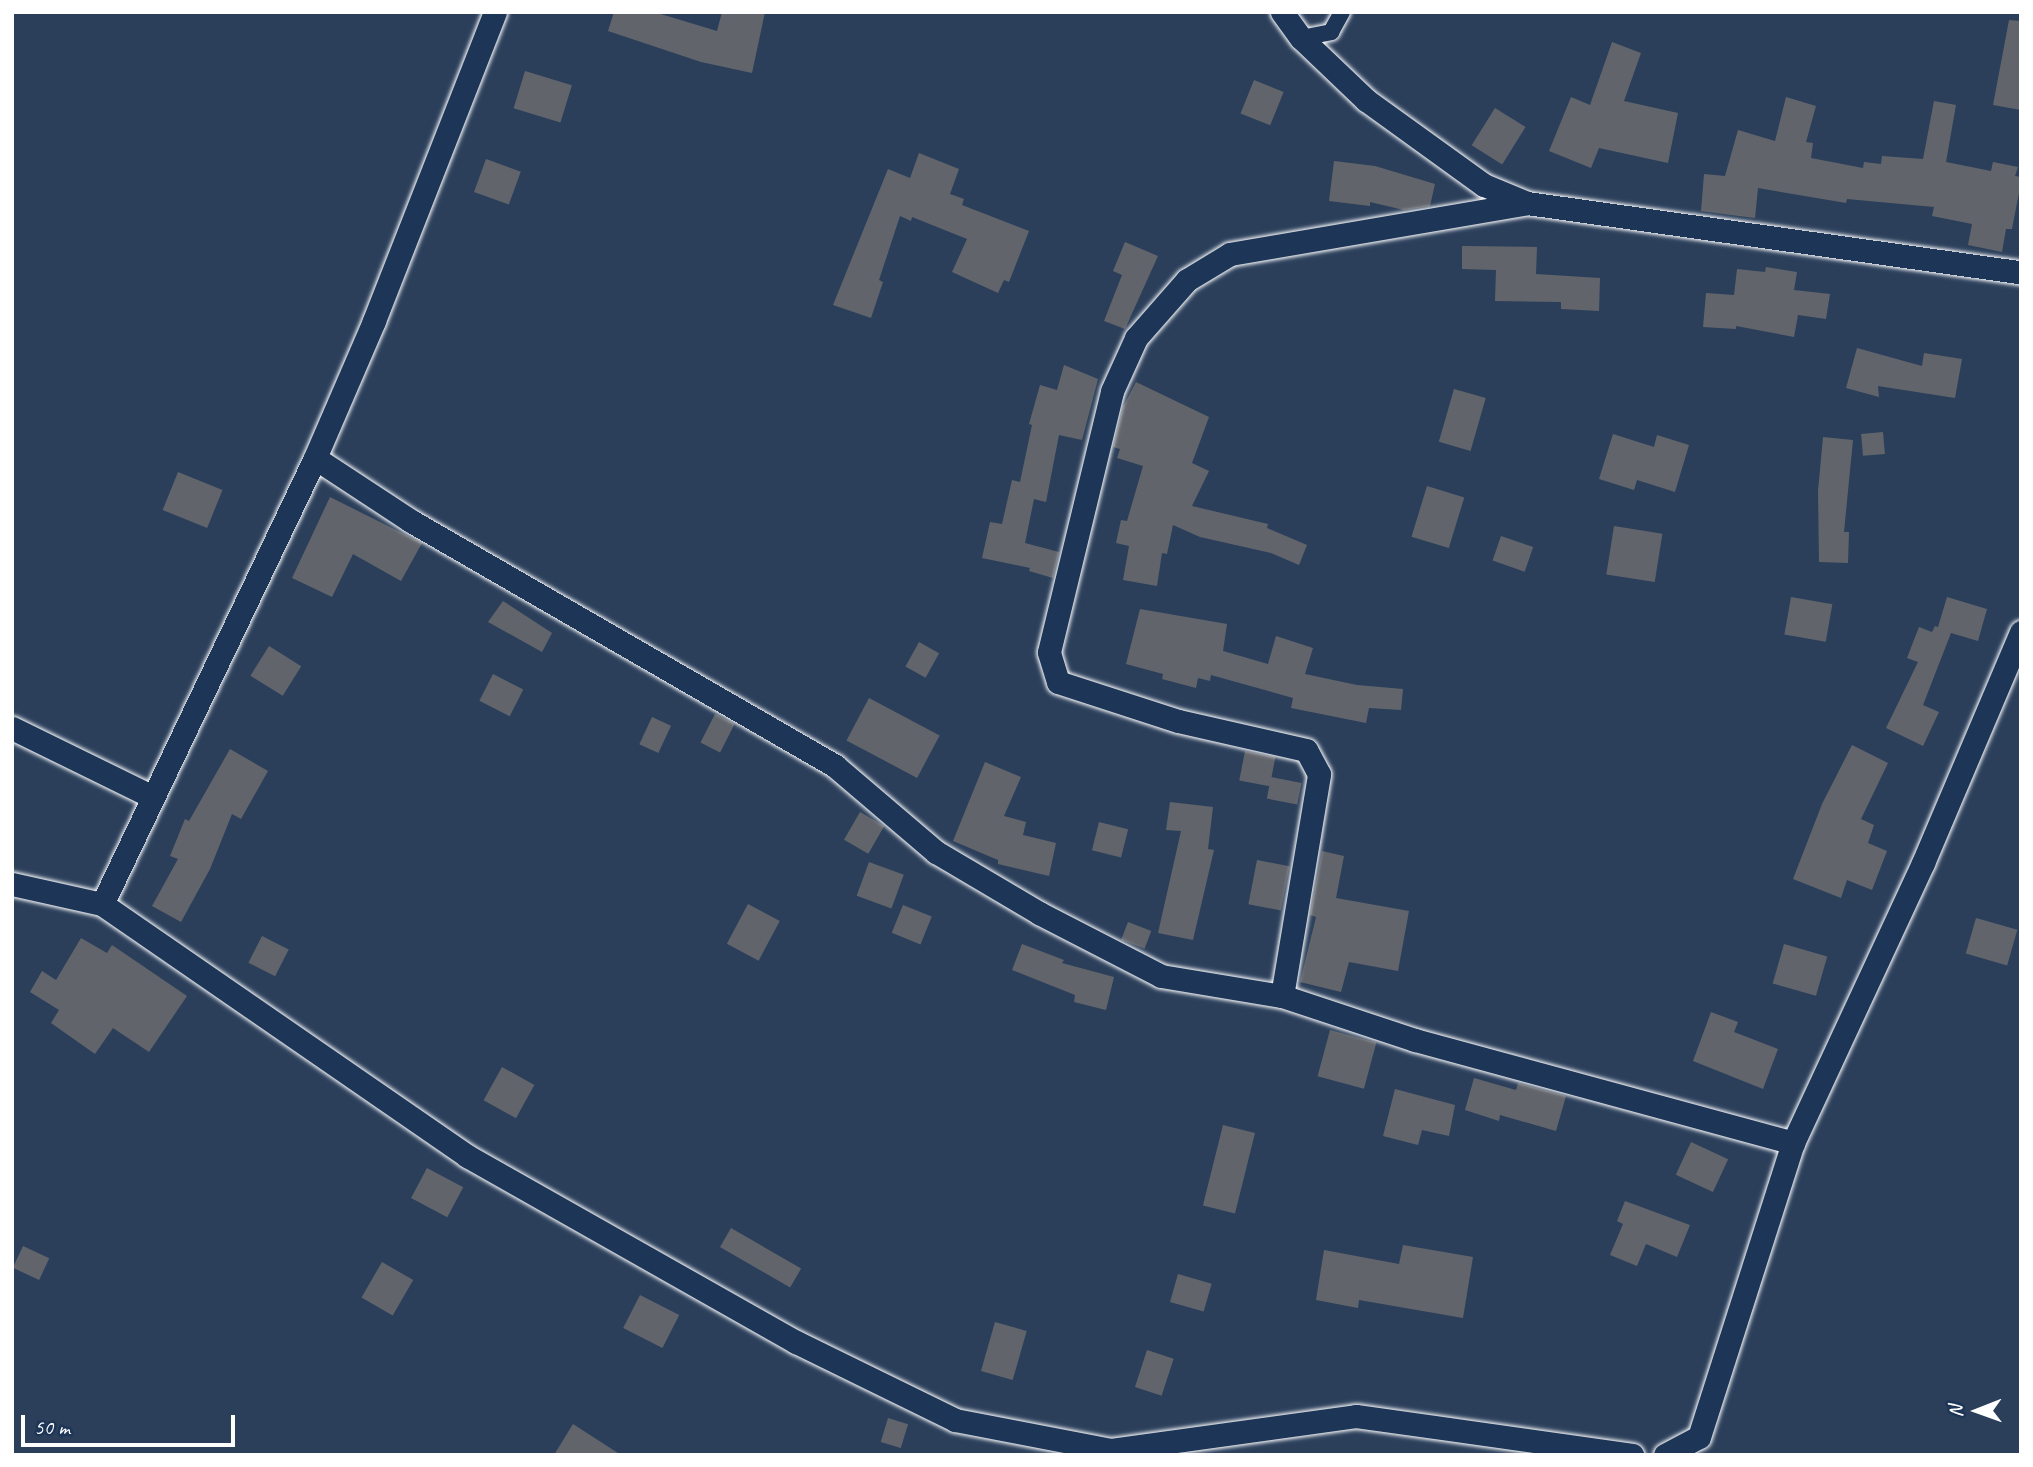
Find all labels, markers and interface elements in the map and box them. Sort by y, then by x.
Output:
north arrow [1942,1376,2012,1446]
scale bar [24,1400,238,1444]
text: N [1944,1405,1968,1417]
text: 50 m [34,1414,70,1440]

